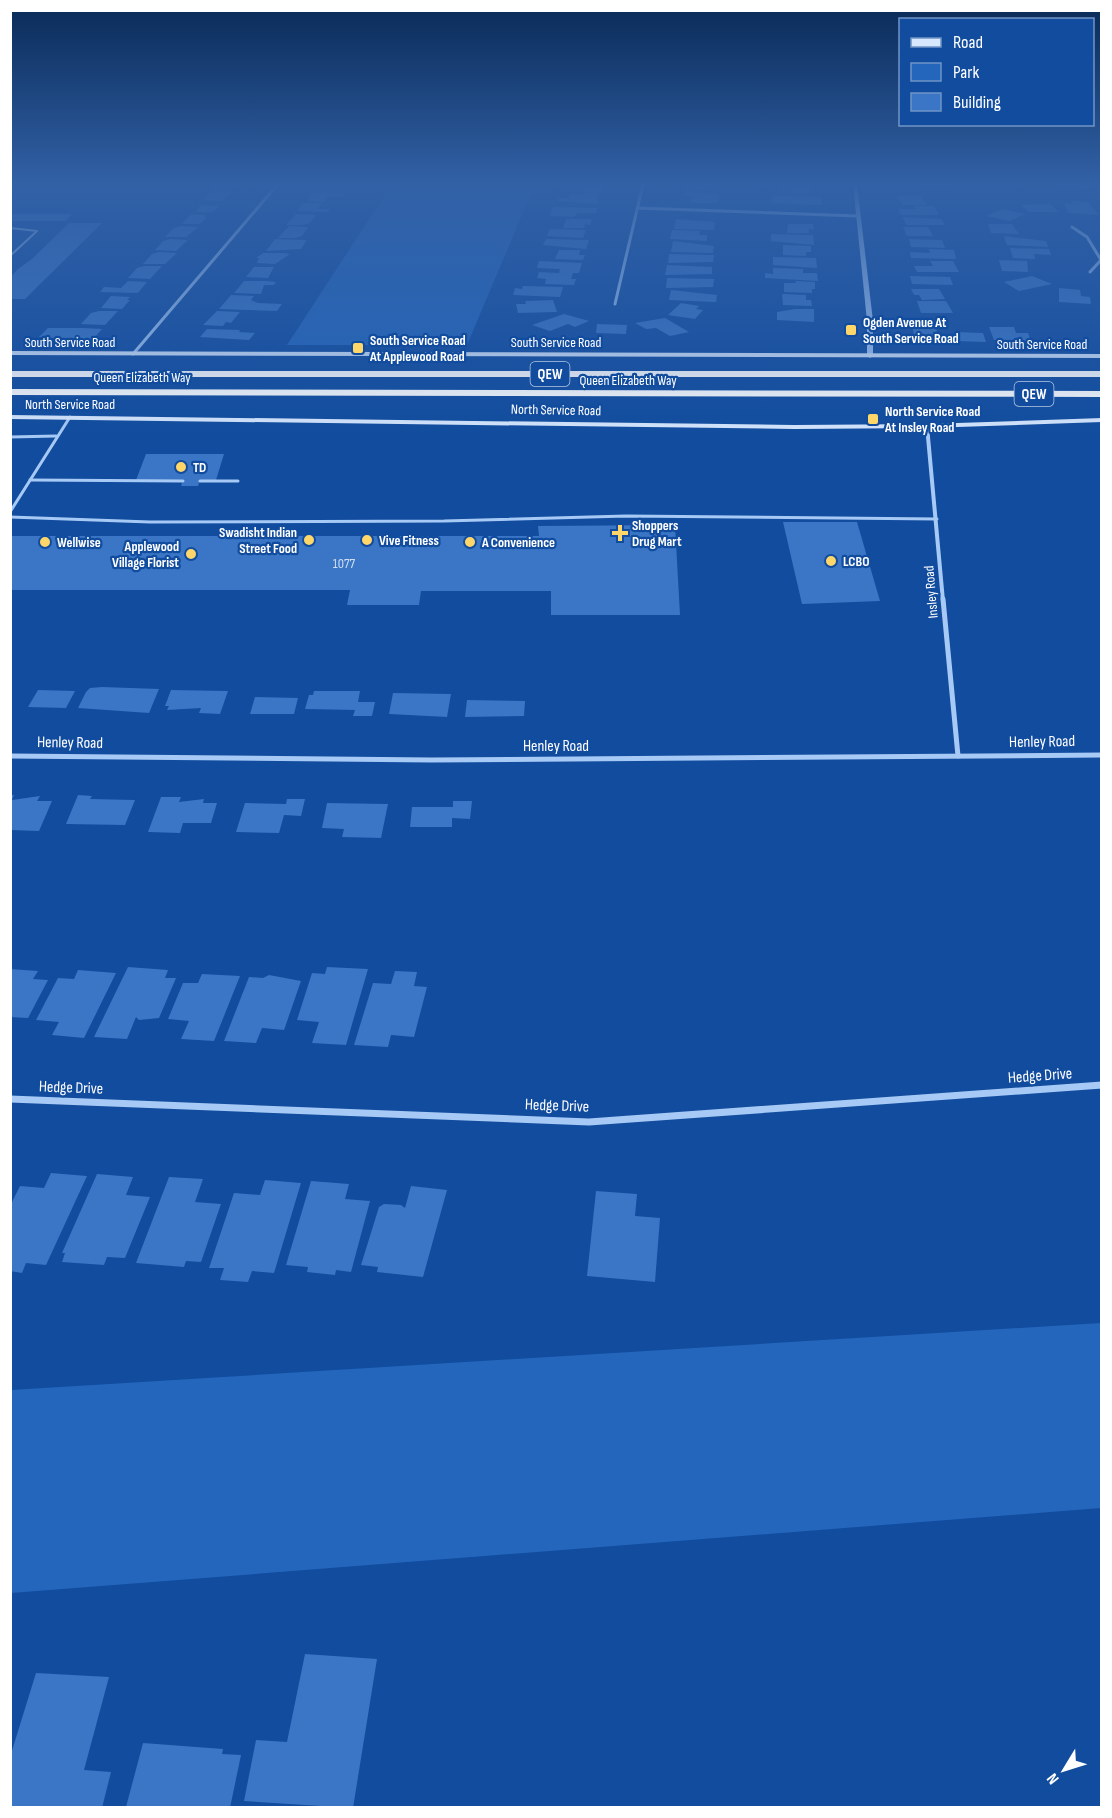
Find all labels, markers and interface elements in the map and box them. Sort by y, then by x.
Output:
legend [899,18,1094,126]
text: Road [953,32,983,53]
text: Park [953,62,979,83]
text: Building [953,92,1001,113]
place label: Ogden Avenue At South Service Road [863,314,959,347]
marker: Ogden Avenue At South Service Road [844,323,858,337]
place label: South Service Road At Applewood Road [369,332,466,365]
street label: South Service Road [25,334,115,351]
street label: South Service Road [511,334,601,351]
street label: South Service Road [997,336,1087,353]
marker: South Service Road At Applewood Road [351,341,365,355]
road number: QEW [530,362,570,386]
street label: Queen Elizabeth Way [93,369,191,386]
street label: Queen Elizabeth Way [579,372,677,389]
road number: QEW [1014,382,1054,406]
street label: North Service Road [25,396,115,413]
street label: North Service Road [511,401,601,419]
place label: North Service Road At Insley Road [884,403,980,436]
marker: North Service Road At Insley Road [866,412,880,426]
place label: TD [193,459,206,476]
marker: TD [174,460,188,474]
place label: Shoppers Drug Mart [632,517,682,550]
place label: Swadisht Indian Street Food [219,524,297,557]
marker: Shoppers Drug Mart [613,526,627,540]
place label: Vive Fitness [379,532,439,549]
marker: Swadisht Indian Street Food [302,533,316,547]
marker: Vive Fitness [360,533,374,547]
place label: Wellwise [57,534,101,551]
place label: A Convenience [481,534,555,551]
marker: Wellwise [38,535,52,549]
marker: A Convenience [463,535,477,549]
place label: Applewood Village Florist [112,538,179,571]
marker: Applewood Village Florist [184,547,198,561]
place label: LCBO [843,553,869,570]
marker: LCBO [824,554,838,568]
house number: 1077 [333,555,356,572]
street label: Insley Road [920,565,942,619]
street label: Henley Road [1009,732,1075,752]
street label: Henley Road [37,733,103,753]
street label: Henley Road [523,737,589,756]
street label: Hedge Drive [1007,1064,1073,1088]
street label: Hedge Drive [38,1077,104,1099]
street label: Hedge Drive [524,1095,590,1117]
north arrow [1034,1740,1094,1800]
text: N [1043,1769,1063,1788]

